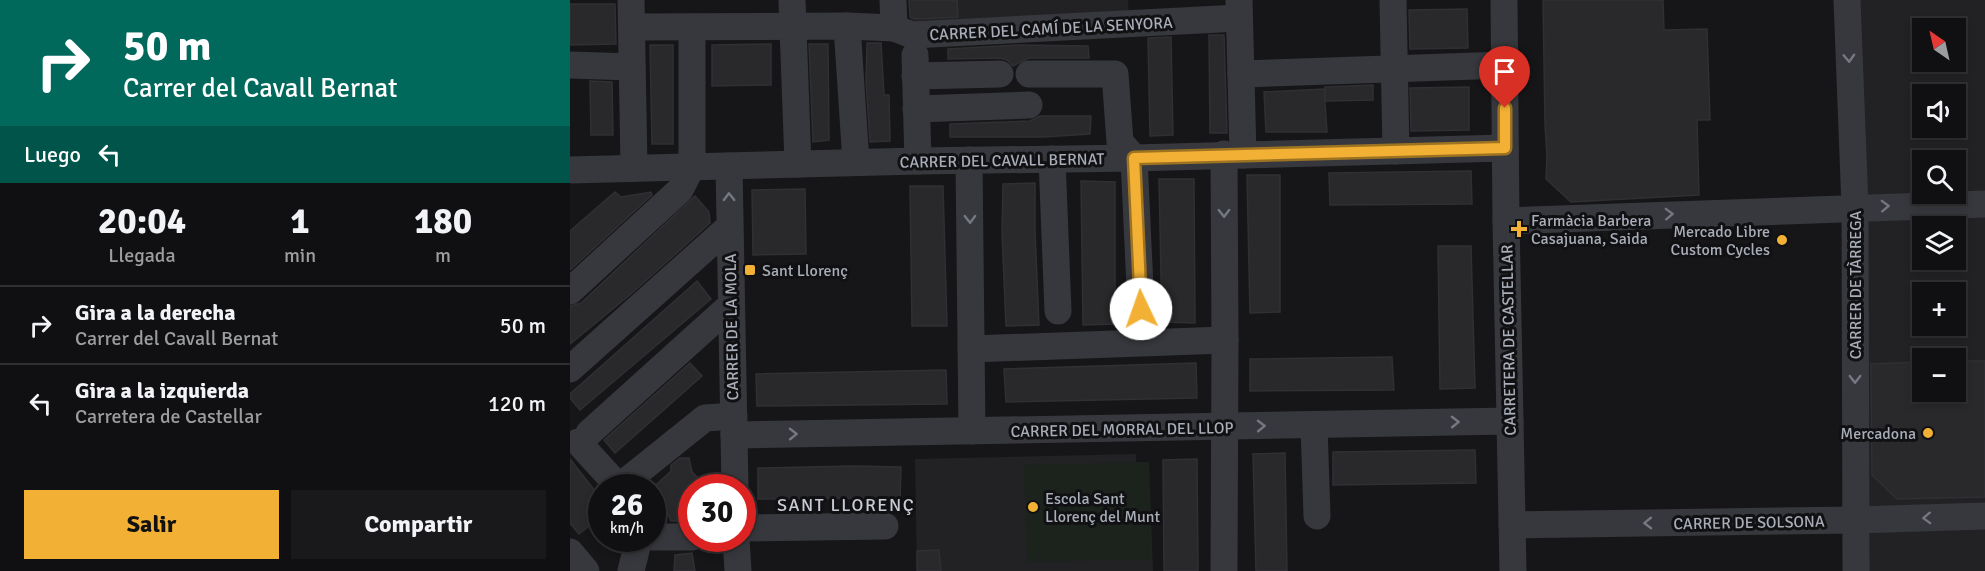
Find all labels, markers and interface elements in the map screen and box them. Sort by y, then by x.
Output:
street label: CARRER DEL CAMÍ DE LA SENYORA [929,13,1173,45]
north arrow [1912,18,1966,72]
map controls [1912,18,1966,402]
text: 50 m [123,21,212,72]
icon: right [24,24,102,102]
pin [1479,46,1530,108]
one-way arrow [1843,54,1855,63]
icon: arrive [1488,55,1521,88]
text: Carrer del Cavall Bernat [123,72,397,105]
button: sound [1912,84,1966,138]
icon: left [93,138,126,171]
text: Luego [24,141,81,168]
street label: CARRER DEL CAVALL BERNAT [900,149,1105,173]
button: search [1912,150,1966,204]
one-way arrow [723,193,735,202]
text: 20:04 [98,199,186,244]
text: 1 [290,199,310,244]
text: 180 [414,199,472,244]
one-way arrow [1880,200,1889,213]
one-way arrow [1218,208,1230,217]
one-way arrow [1664,208,1673,221]
street label: CARRER DE TÀRREGA [1846,210,1866,359]
place label: Farmàcia Barbera Casajuana, Saida [1531,211,1651,249]
one-way arrow [964,214,976,223]
button: layers [1912,216,1966,270]
marker: Farmàcia Barbera Casajuana, Saida [1512,222,1526,236]
place label: Mercado Libre Custom Cycles [1671,222,1770,260]
marker: Mercado Libre Custom Cycles [1775,233,1789,247]
text: Llegada [108,243,176,268]
text: min [284,243,316,268]
text: m [435,243,451,268]
street label: CARRETERA DE CASTELLAR [1497,244,1521,436]
street label: CARRER DE LA MOLA [721,253,743,400]
place label: Sant Llorenç [762,261,848,281]
marker: Sant Llorenç [743,263,757,277]
position arrow [1109,277,1173,341]
button: + [1912,282,1966,336]
text: Gira a la derecha [75,299,236,326]
icon: right [24,309,57,342]
text: 50 m [500,312,546,339]
text: Carrer del Cavall Bernat [75,326,278,351]
button: − [1912,348,1966,402]
one-way arrow [1849,375,1861,384]
text: Gira a la izquierda [75,377,249,404]
icon: left [24,387,57,420]
text: 120 m [488,390,546,417]
text: Carretera de Castellar [75,404,262,429]
one-way arrow [1451,416,1460,428]
street label: CARRER DEL MORRAL DEL LLOP [1010,418,1234,442]
one-way arrow [1256,420,1265,432]
place label: Mercadona [1840,424,1916,444]
marker: Mercadona [1921,426,1935,440]
one-way arrow [788,428,797,440]
speed limit sign: 30 [678,474,756,552]
text: 26 [611,487,643,524]
place label: Escola Sant Llorenç del Munt [1045,489,1161,527]
button: Salir [24,490,279,559]
button: Compartir [291,490,546,559]
district label: SANT LLORENÇ [777,494,915,516]
marker: Escola Sant Llorenç del Munt [1026,500,1040,514]
one-way arrow [1922,511,1931,524]
street label: CARRER DE SOLSONA [1673,512,1825,534]
one-way arrow [1643,517,1652,529]
text: km/h [610,519,644,537]

